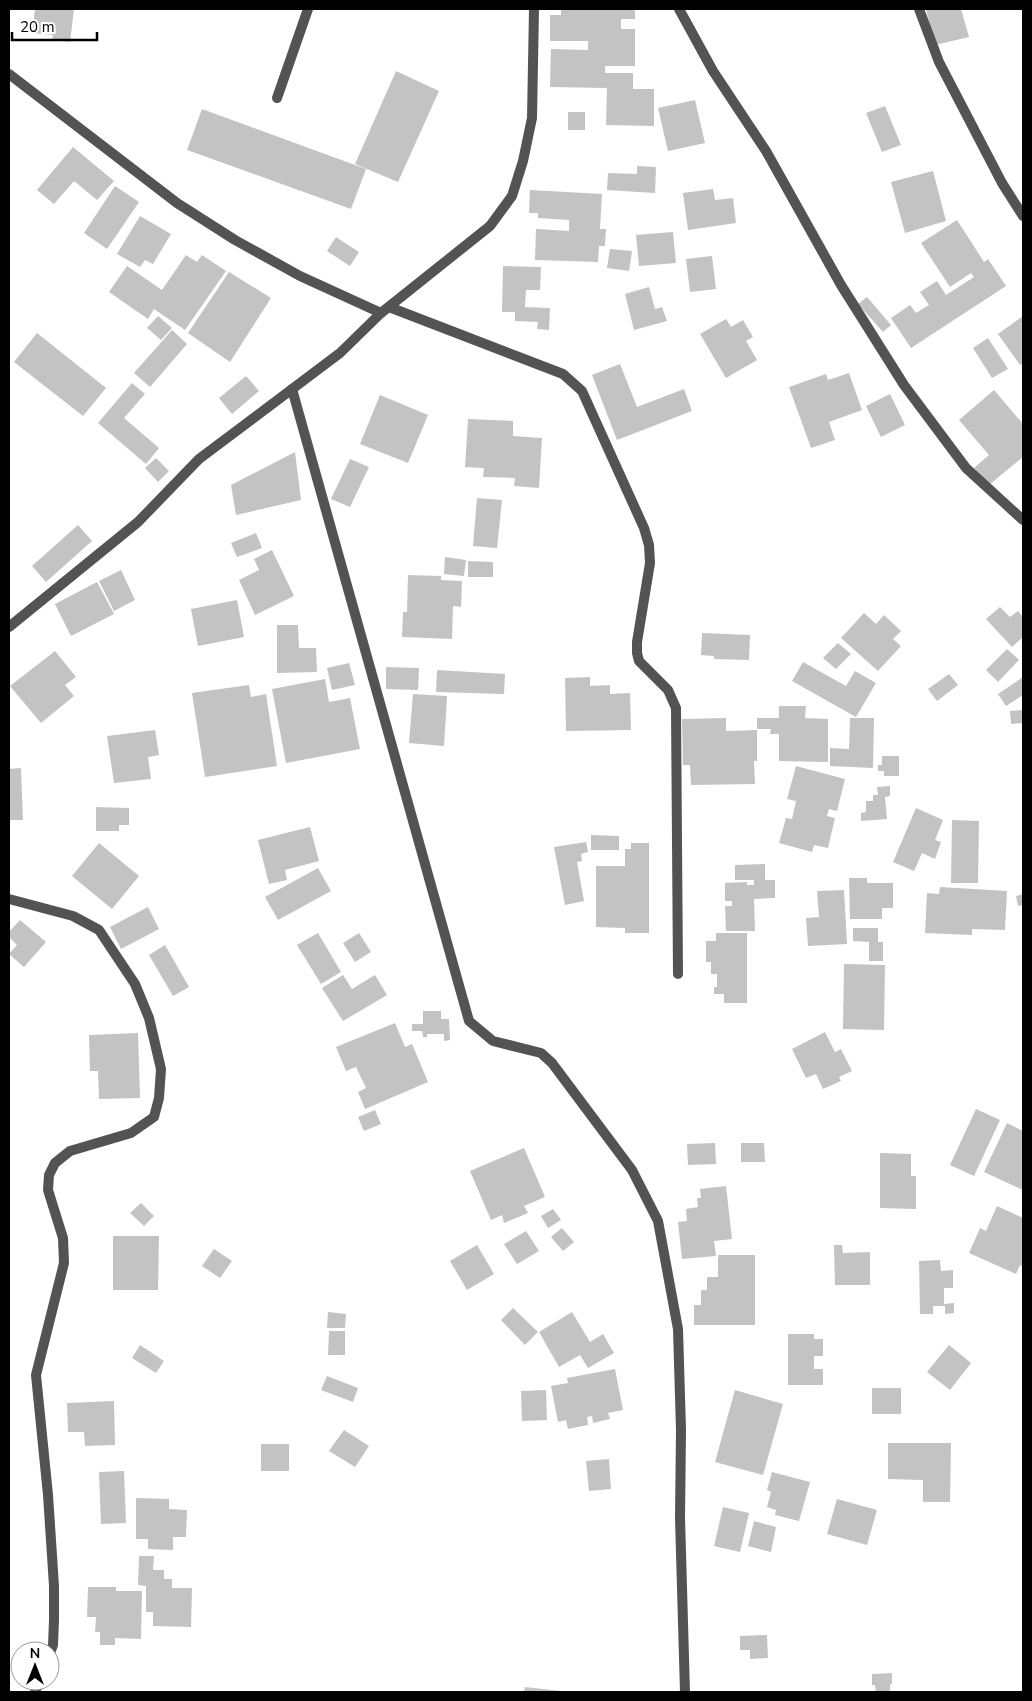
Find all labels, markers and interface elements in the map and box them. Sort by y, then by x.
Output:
scale bar [12,10,98,42]
text: 20 m [20,17,55,37]
north arrow [10,1641,60,1691]
text: N [30,1644,40,1663]

